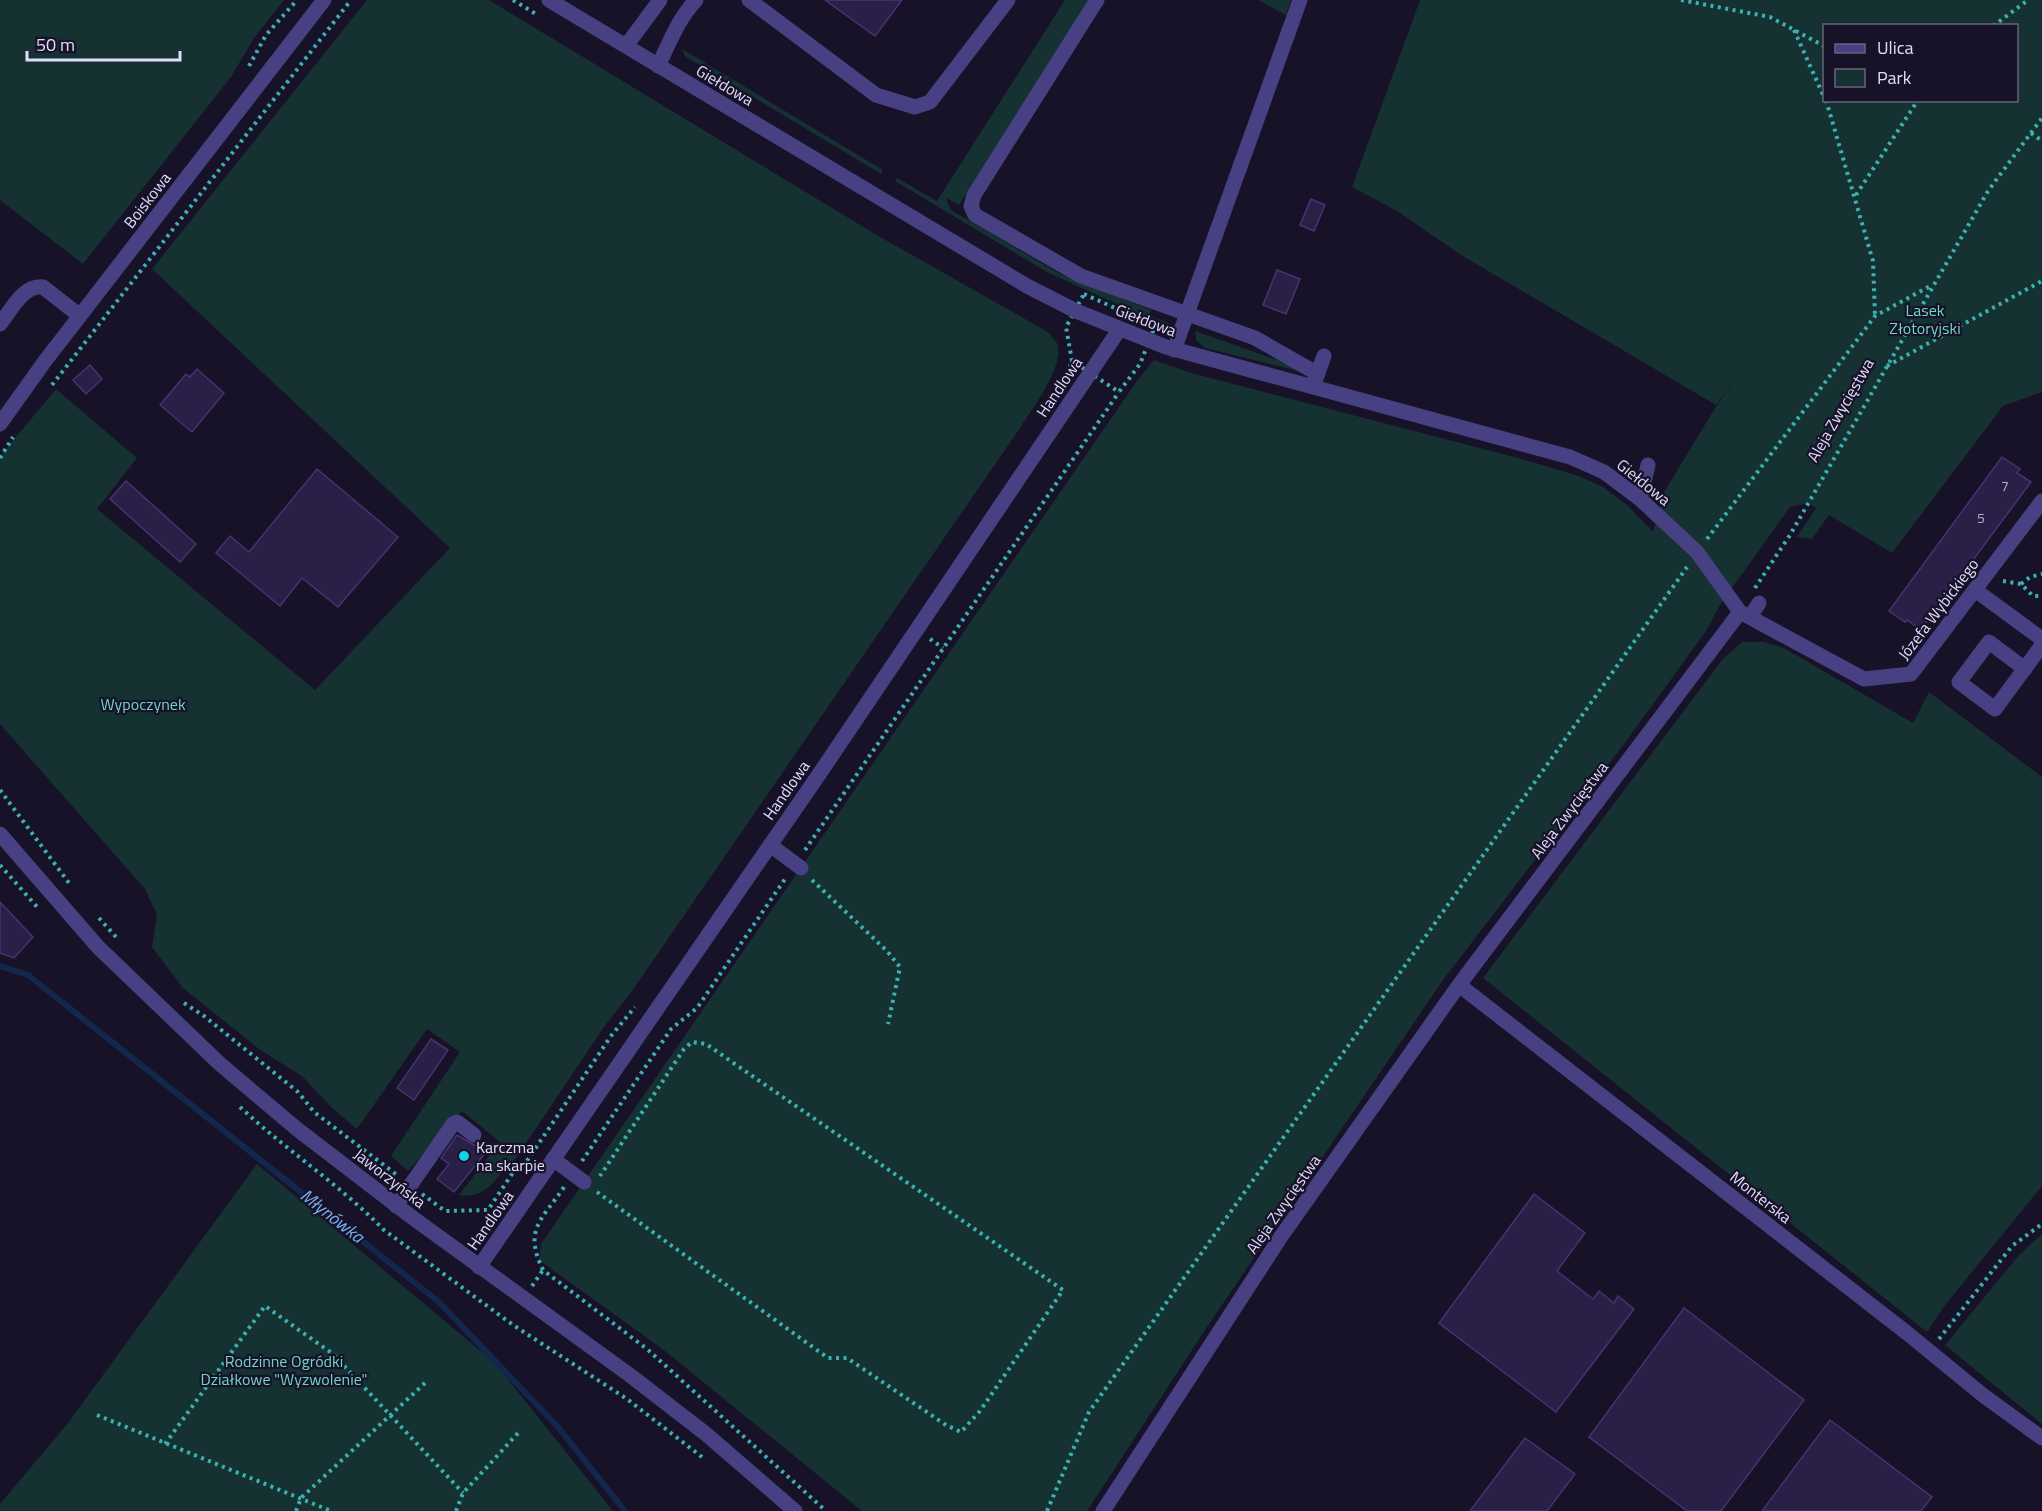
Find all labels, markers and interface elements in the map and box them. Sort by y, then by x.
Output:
scale bar [27,24,180,62]
legend [1823,24,2018,102]
text: 50 m [36,31,75,58]
text: Ulica [1877,34,1914,61]
street label: Giełdowa [692,58,758,112]
text: Park [1877,64,1912,91]
street label: Boiskowa [117,167,177,233]
street label: Giełdowa [1112,297,1180,343]
park label: Lasek Złotoryjski [1889,298,1961,340]
street label: Handlowa [1030,352,1088,422]
street label: Aleja Zwycięstwa [1801,354,1879,466]
street label: Giełdowa [1612,453,1676,511]
house number: 7 [2001,475,2009,496]
house number: 5 [1977,507,1985,528]
street label: Józefa Wybickiego [1892,553,1984,665]
park label: Wypoczynek [100,692,186,716]
street label: Handlowa [757,755,815,825]
street label: Aleja Zwycięstwa [1524,756,1614,864]
place label: Karczma na skarpie [476,1135,545,1177]
street label: Jaworzyńska [349,1142,431,1214]
marker: Karczma na skarpie [457,1149,471,1163]
street label: Aleja Zwycięstwa [1240,1149,1326,1259]
street label: Monterska [1725,1165,1797,1229]
water label: Młynówka [295,1182,371,1250]
street label: Handlowa [461,1185,519,1255]
park label: Rodzinne Ogródki Działkowe "Wyzwolenie" [200,1349,368,1391]

